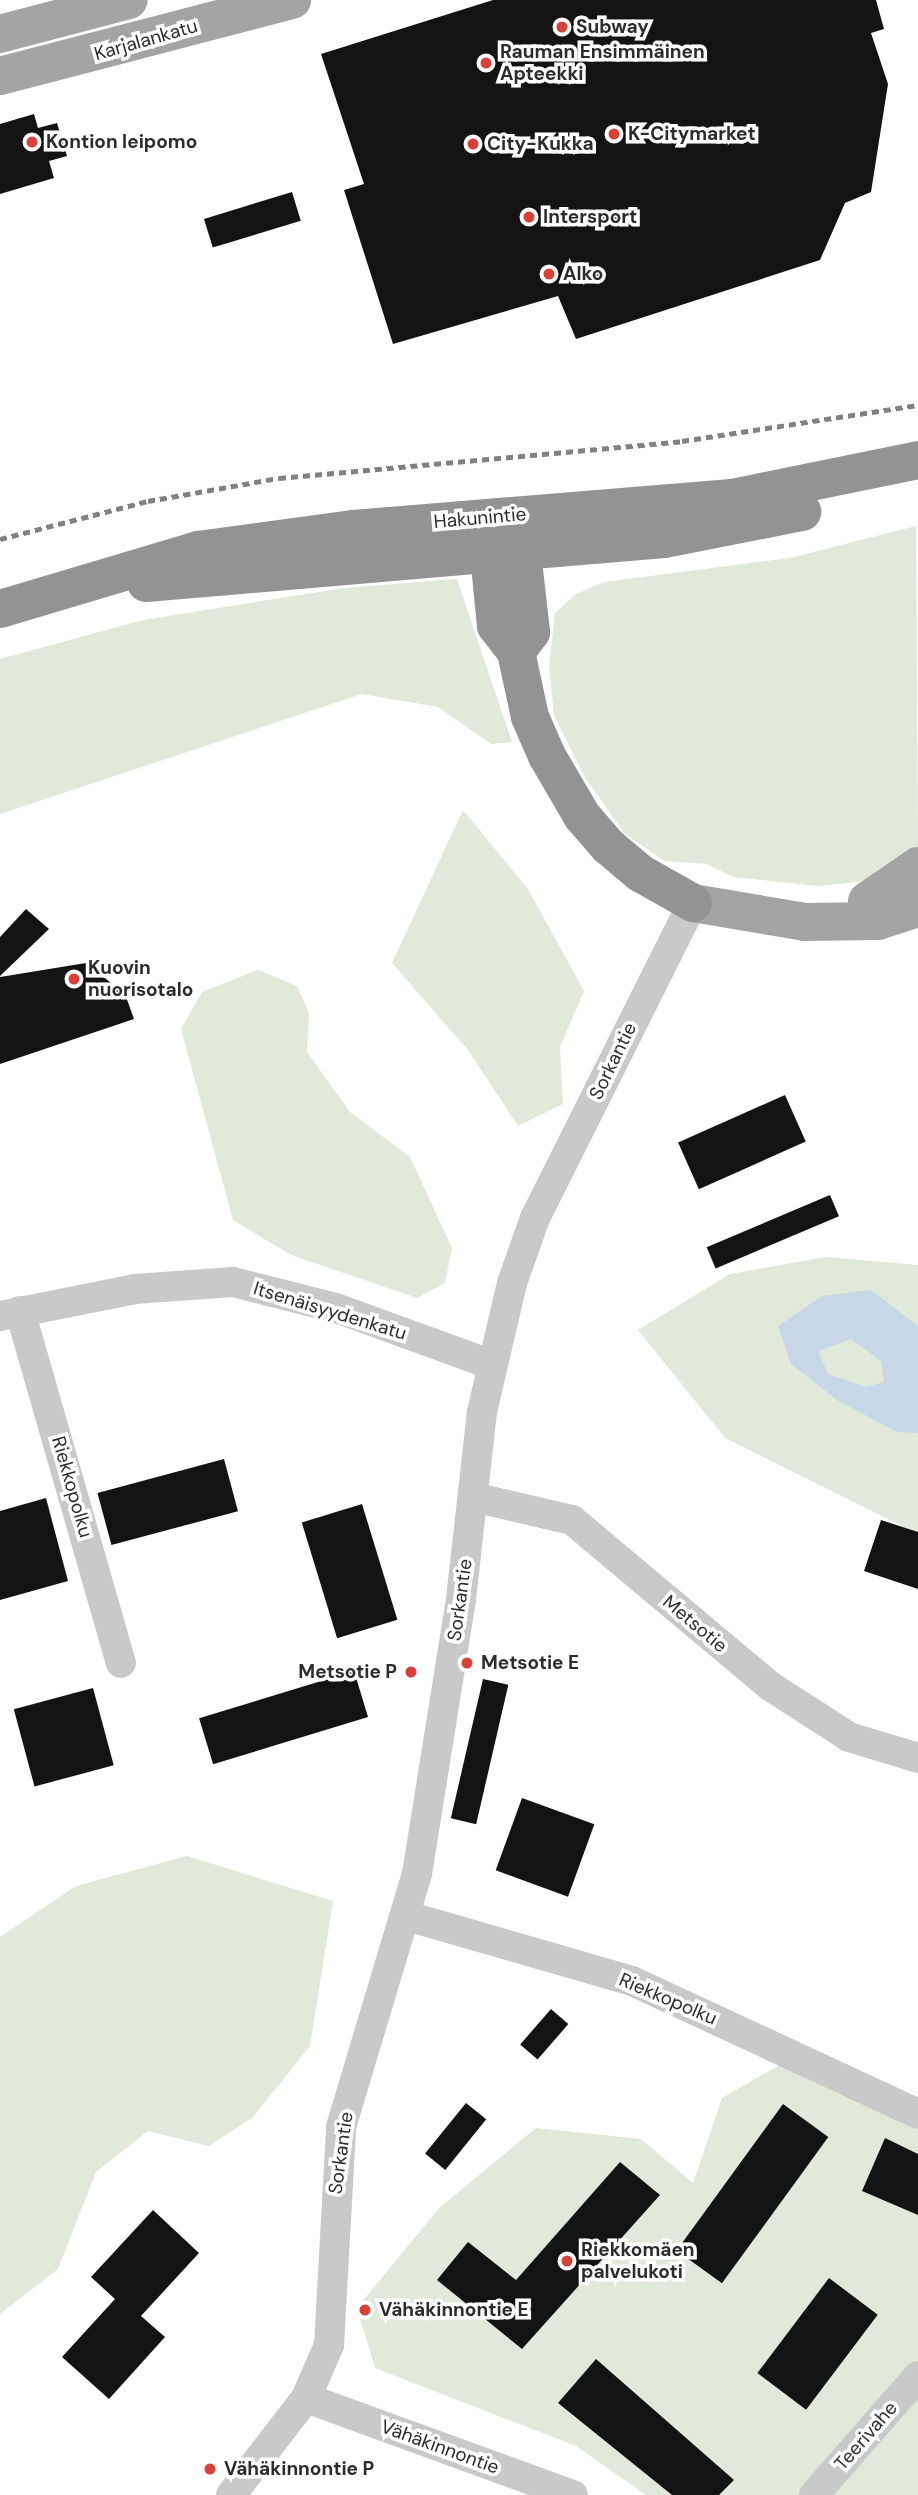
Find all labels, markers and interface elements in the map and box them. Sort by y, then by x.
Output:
street label: Karjalankatu [92,14,200,66]
place label: Subway [576,16,649,38]
marker: Subway [554,19,570,35]
place label: Rauman Ensimmäinen Apteekki [500,41,705,85]
marker: Rauman Ensimmäinen Apteekki [478,55,494,71]
place label: K-Citymarket [628,123,756,145]
marker: K-Citymarket [606,126,622,142]
place label: Kontion leipomo [46,131,197,153]
place label: City-Kukka [487,133,594,155]
marker: Kontion leipomo [24,134,40,150]
marker: City-Kukka [465,136,481,152]
place label: Intersport [543,206,637,228]
marker: Intersport [521,209,537,225]
place label: Alko [563,263,603,285]
marker: Alko [541,266,557,282]
street label: Hakunintie [433,503,527,533]
place label: Kuovin nuorisotalo [88,957,193,1001]
marker: Kuovin nuorisotalo [66,971,82,987]
street label: Sorkantie [585,1019,641,1103]
street label: Itsenäisyydenkatu [251,1277,409,1345]
street label: Riekkopolku [47,1434,97,1540]
street label: Sorkantie [443,1557,477,1643]
street label: Metsotie [658,1590,732,1658]
place label: Metsotie E [481,1652,579,1674]
marker: Metsotie E [459,1655,475,1671]
place label: Metsotie P [298,1661,397,1683]
marker: Metsotie P [403,1664,419,1680]
street label: Riekkopolku [616,1968,720,2030]
street label: Sorkantie [324,2110,358,2196]
place label: Riekkomäen palvelukoti [581,2239,695,2283]
marker: Riekkomäen palvelukoti [559,2253,575,2269]
place label: Vähäkinnontie E [379,2299,529,2321]
marker: Vähäkinnontie E [357,2302,373,2318]
street label: Teerivahe [830,2397,902,2475]
street label: Vähäkinnontie [378,2415,502,2479]
place label: Vähäkinnontie P [224,2458,374,2480]
marker: Vähäkinnontie P [202,2461,218,2477]

